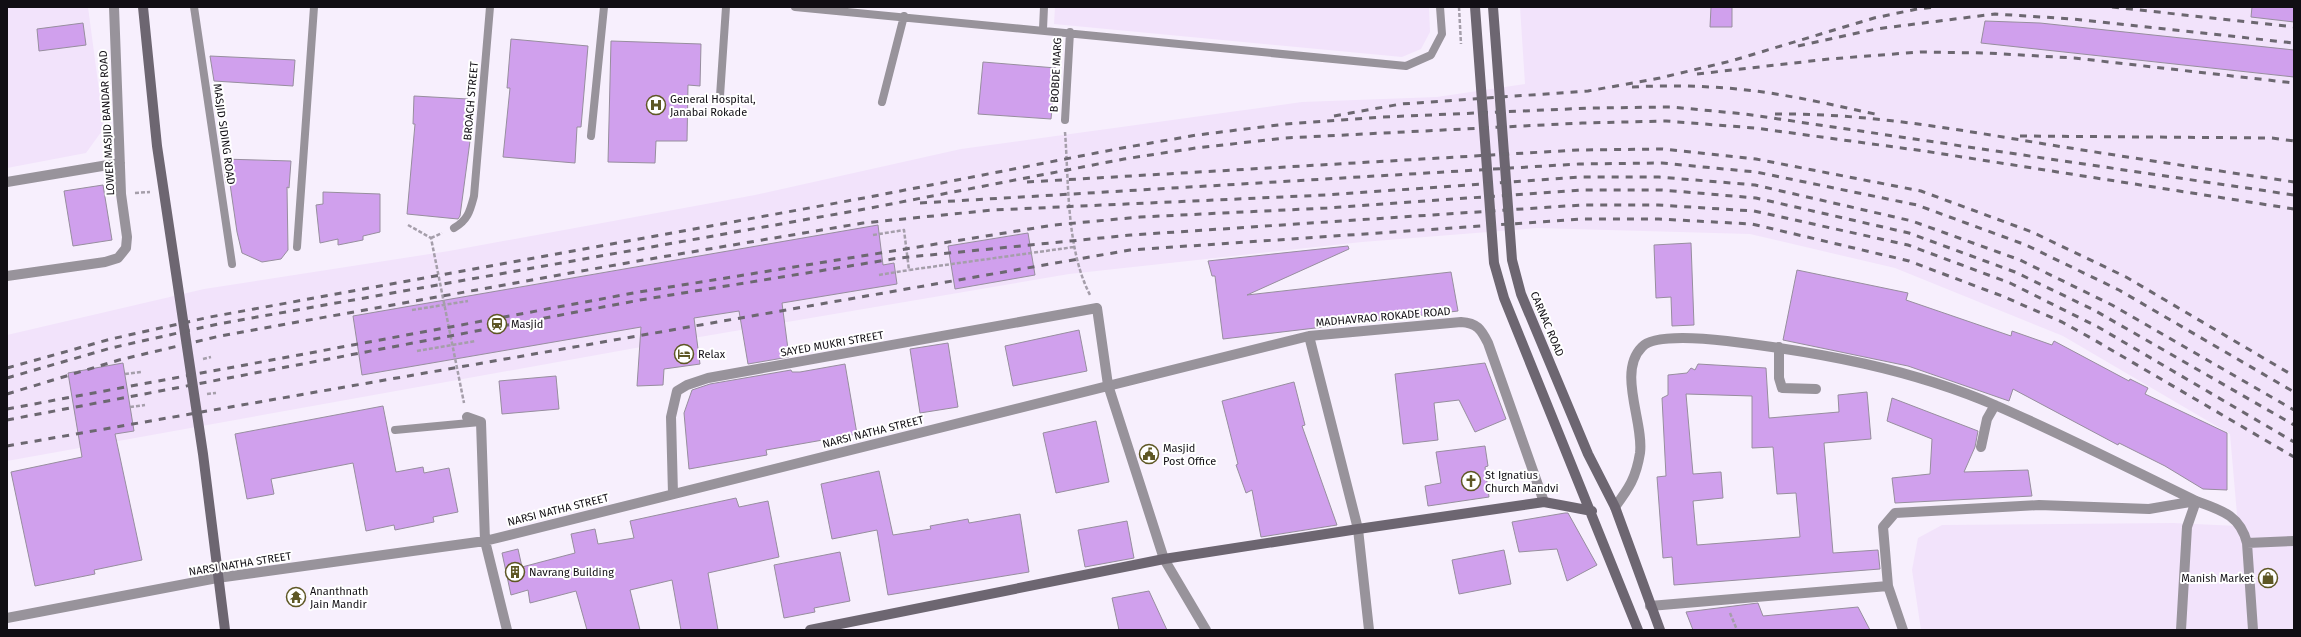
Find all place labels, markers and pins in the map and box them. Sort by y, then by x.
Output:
place label: General Hospital, Janabai Rokade [670,93,756,119]
hospital icon: General Hospital, Janabai Rokade [645,94,667,116]
station icon: Masjid [486,313,508,335]
place label: Masjid [511,318,543,331]
hotel icon: Relax [673,343,695,365]
place label: Relax [698,348,726,361]
place label: Masjid Post Office [1163,442,1216,468]
public building icon: Masjid Post Office [1138,443,1160,465]
place label: St Ignatius Church Mandvi [1485,469,1559,495]
church icon: St Ignatius Church Mandvi [1460,470,1482,492]
building icon: Navrang Building [504,561,526,583]
place label: Navrang Building [529,566,614,579]
shop icon: Manish Market [2257,567,2279,589]
place label: Manish Market [2181,572,2254,585]
place label: Ananthnath Jain Mandir [310,585,368,611]
temple icon: Ananthnath Jain Mandir [285,586,307,608]

